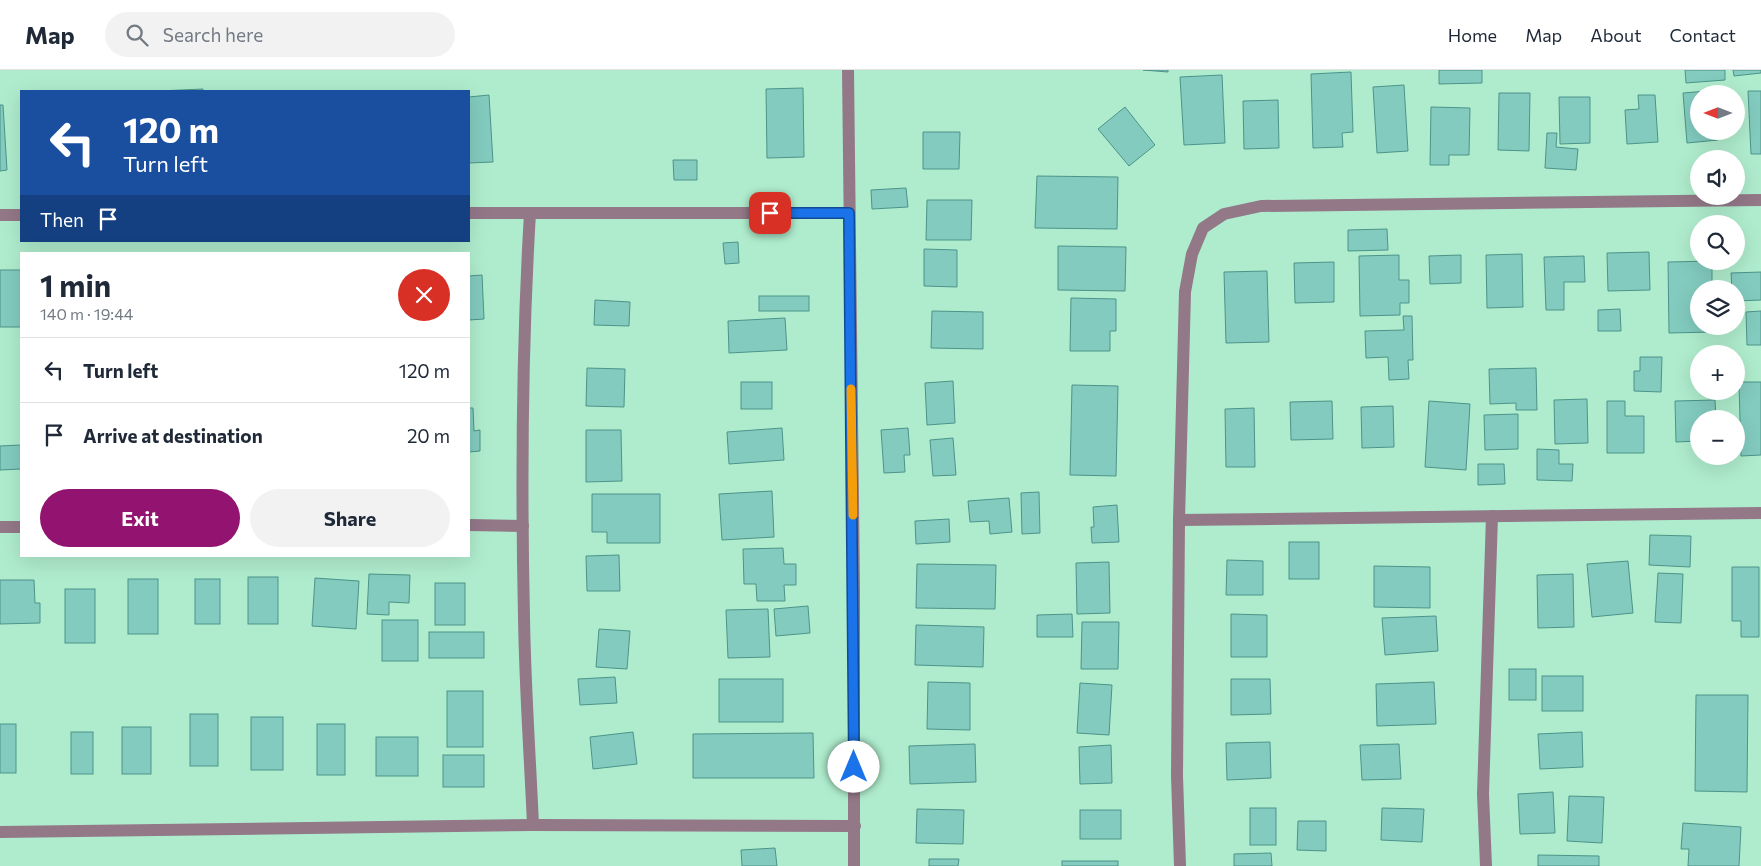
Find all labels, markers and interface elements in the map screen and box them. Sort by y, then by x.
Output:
search box [105,12,455,57]
text: Map [25,20,75,49]
icon: search [123,21,151,49]
text: Search here [163,23,263,46]
text: Home [1448,24,1497,46]
text: Map [1525,24,1562,46]
text: About [1590,24,1642,46]
text: Contact [1670,24,1736,46]
north arrow [1690,85,1745,140]
map controls [1690,85,1745,465]
text: 120 m [123,107,219,150]
icon: left [40,110,105,175]
text: Turn left [123,150,208,177]
button: sound [1690,150,1745,205]
pin [749,192,791,234]
icon: arrive [756,199,784,227]
icon: arrive [94,205,122,233]
text: Then [40,208,84,231]
button: search [1690,215,1745,270]
text: 1 min [40,266,111,303]
button: close [398,269,450,321]
button: layers [1690,280,1745,335]
text: 140 m · 19:44 [40,304,133,323]
button: + [1690,345,1745,400]
icon: left [40,356,68,384]
text: Turn left [83,359,158,382]
text: 120 m [399,359,450,382]
button: − [1690,410,1745,465]
icon: arrive [40,421,68,449]
text: Arrive at destination [83,424,263,447]
text: 20 m [407,424,450,447]
button: Exit [40,489,240,547]
button: Share [250,489,450,547]
position arrow [827,740,879,792]

